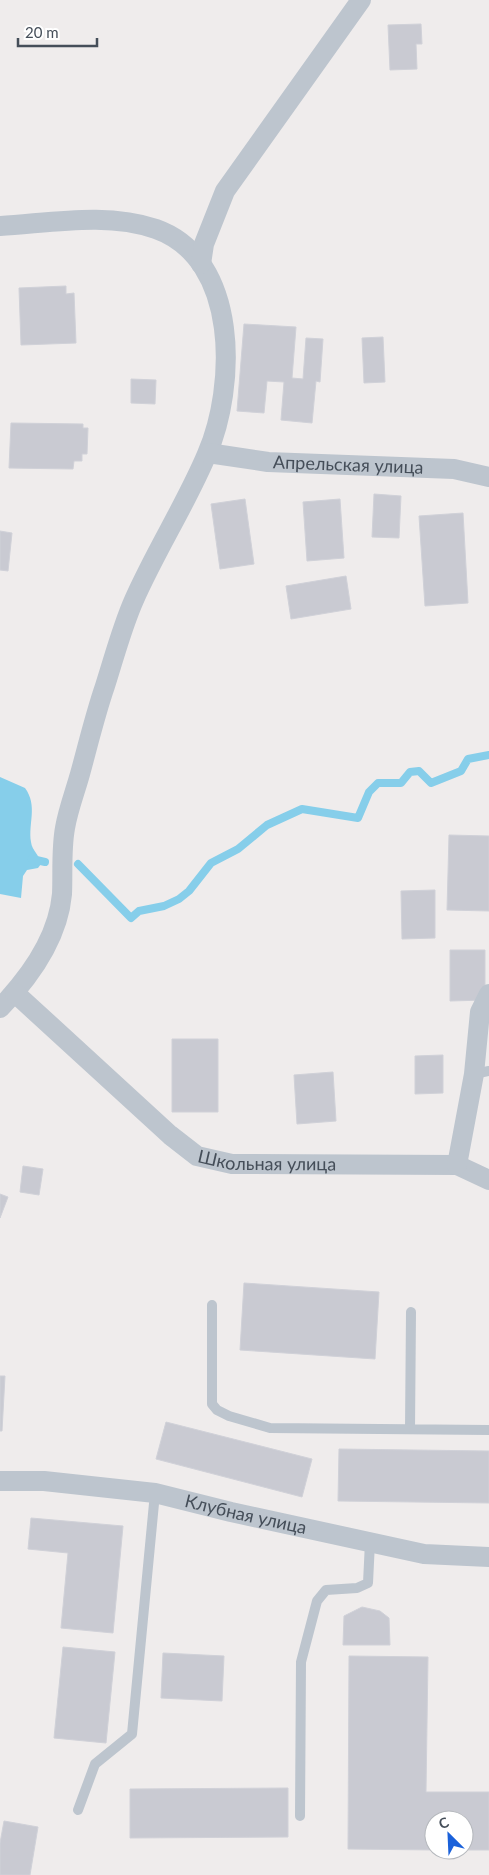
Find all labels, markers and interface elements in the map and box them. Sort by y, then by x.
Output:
scale bar [18,15,96,47]
text: 20 m [25,23,59,41]
street label: Апрельская улица [273,450,424,478]
street label: Школьная улица [196,1145,336,1174]
street label: Клубная улица [183,1489,309,1538]
north arrow [424,1810,474,1860]
text: С [436,1813,452,1832]

